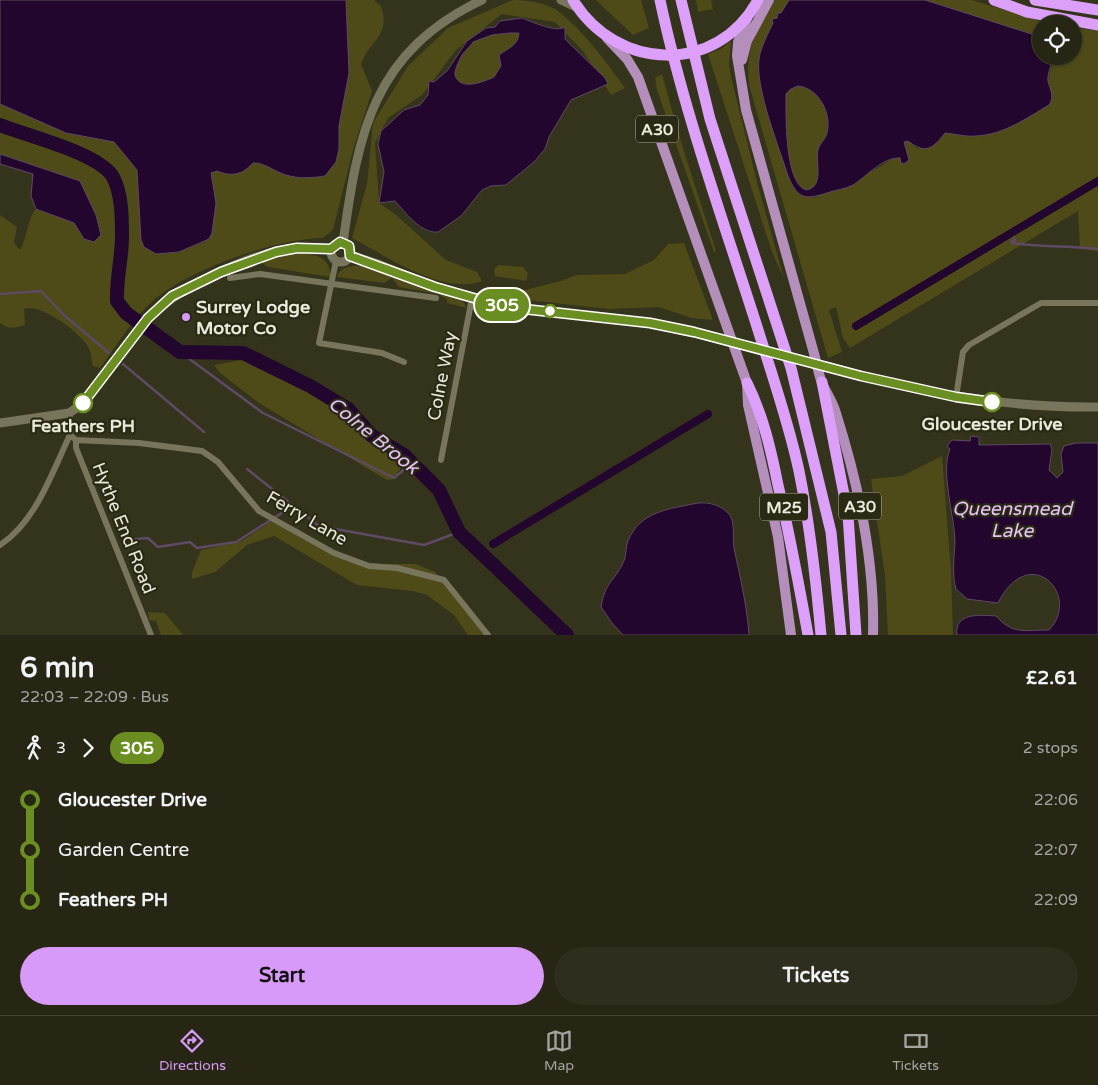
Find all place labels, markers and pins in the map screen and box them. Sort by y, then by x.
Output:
place label: Surrey Lodge Motor Co [196,296,310,339]
unlabelled marker [543,304,557,318]
marker: Surrey Lodge Motor Co [180,311,192,323]
marker: Gloucester Drive [982,392,1002,412]
marker: Feathers PH [73,393,93,413]
place label: Gloucester Drive [921,413,1063,435]
place label: Feathers PH [31,415,135,437]

